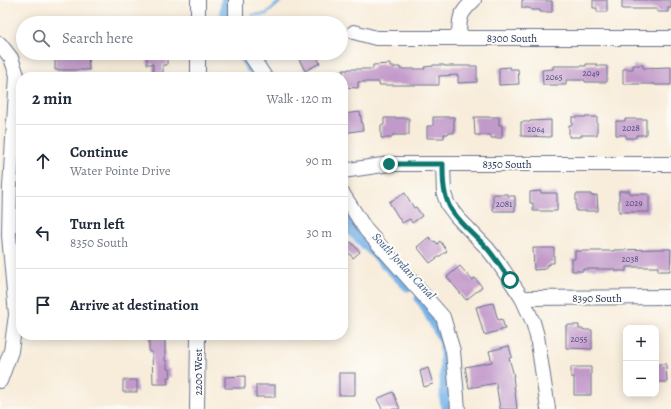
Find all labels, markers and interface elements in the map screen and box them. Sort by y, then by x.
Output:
search box [16,16,348,60]
icon: search [30,27,52,49]
text: Search here [62,28,133,48]
street label: 8300 South [487,31,537,46]
house number: 2049 [582,67,600,79]
house number: 2065 [545,71,563,83]
text: 2 min [32,87,72,110]
text: Walk · 120 m [267,90,332,107]
house number: 2028 [622,122,640,134]
house number: 2064 [527,123,545,135]
text: Continue [70,142,128,162]
icon: ahead [32,150,54,172]
text: 90 m [306,152,332,169]
route end [380,155,398,173]
street label: 8350 South [482,157,532,172]
text: Water Pointe Drive [70,162,171,179]
house number: 2029 [625,197,643,209]
house number: 2081 [496,198,512,210]
text: Turn left [70,214,125,234]
icon: left [32,222,54,244]
text: 30 m [306,224,332,241]
water label: South Jordan Canal [369,229,439,303]
text: 8350 South [70,234,128,251]
house number: 2038 [621,253,639,265]
route start [501,271,519,289]
street label: 8390 South [572,291,622,306]
icon: arrive [32,294,54,316]
text: Arrive at destination [70,295,199,315]
map controls [623,325,659,397]
button: + [623,325,659,361]
house number: 2055 [571,333,588,345]
street label: 2200 West [191,348,206,395]
button: − [623,361,659,397]

